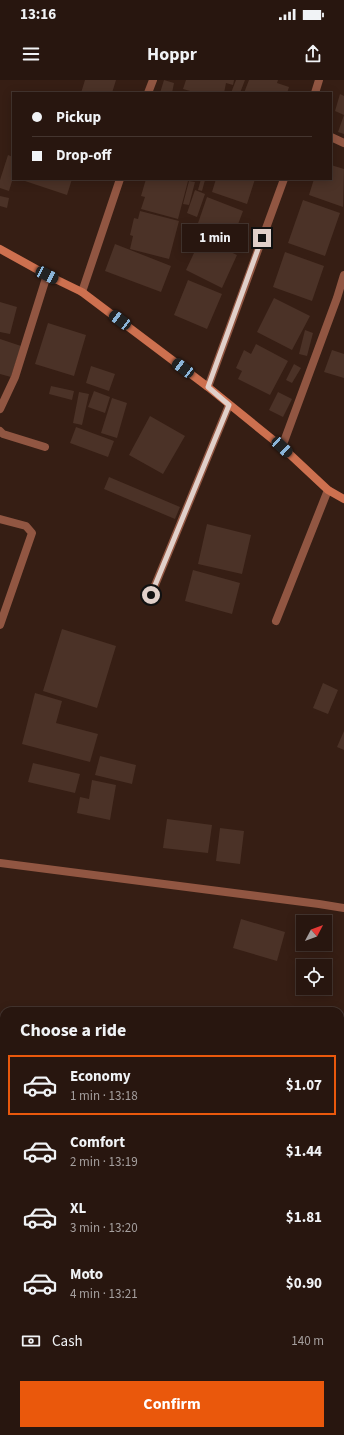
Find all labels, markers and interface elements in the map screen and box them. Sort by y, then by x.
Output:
text: 13:16 [20,4,56,25]
text: Hoppr [147,42,197,67]
icon: menu [20,43,42,65]
icon: share [302,43,324,65]
text: Pickup [56,107,101,128]
text: Drop-off [56,145,111,166]
callout: 1 min [182,224,248,252]
text: 1 min [199,229,231,247]
route end [253,229,271,247]
car [34,264,60,286]
car [107,308,133,332]
car [170,356,196,380]
car [269,434,295,460]
route start [142,586,160,604]
north arrow [296,915,332,951]
map controls [296,915,332,995]
button: locate [296,959,332,995]
text: Choose a ride [20,1018,126,1043]
text: Economy [70,1066,131,1087]
icon: car [22,1067,58,1103]
text: $1.07 [286,1075,322,1096]
text: 1 min · 13:18 [70,1087,138,1105]
text: Comfort [70,1132,125,1153]
icon: car [22,1133,58,1169]
text: $1.44 [286,1141,322,1162]
text: 2 min · 13:19 [70,1153,138,1171]
text: XL [70,1198,86,1219]
icon: car [22,1199,58,1235]
text: $1.81 [286,1207,322,1228]
text: 3 min · 13:20 [70,1219,138,1237]
text: Moto [70,1264,103,1285]
icon: car [22,1265,58,1301]
text: $0.90 [286,1273,322,1294]
text: 4 min · 13:21 [70,1285,138,1303]
icon: cash [20,1330,42,1352]
text: Cash [52,1331,83,1352]
text: 140 m [291,1332,324,1350]
button: Confirm [20,1381,324,1427]

